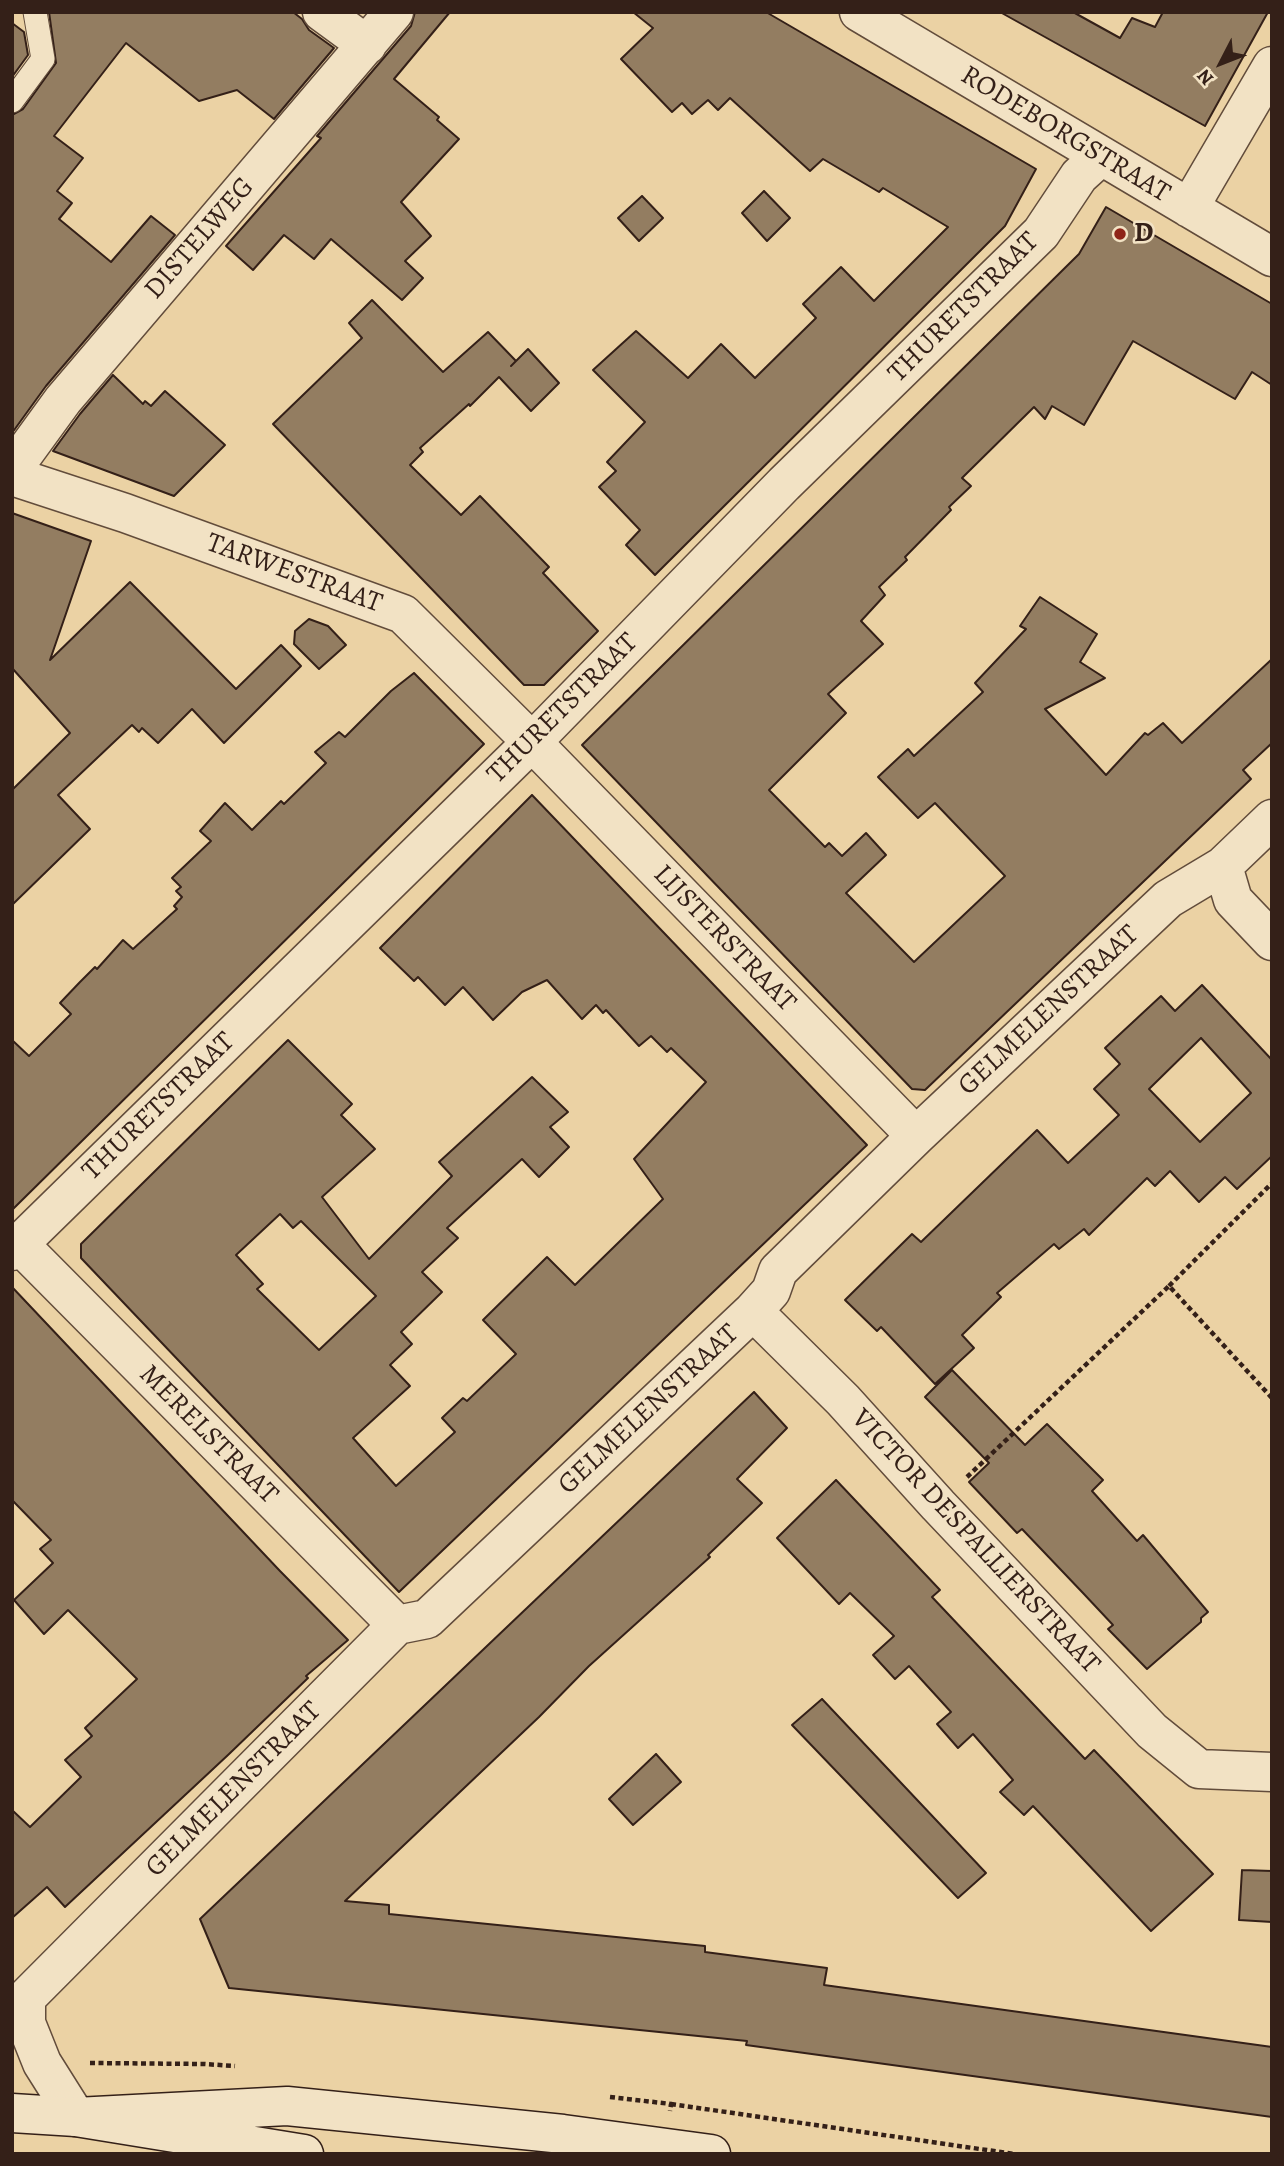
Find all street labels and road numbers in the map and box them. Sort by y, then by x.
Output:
street label: RODEBORGSTRAAT [954,59,1176,211]
street label: DISTELWEG [138,171,262,307]
street label: THURETSTRAAT [882,226,1046,390]
street label: TARWESTRAAT [202,527,386,621]
street label: THURETSTRAAT [481,627,645,791]
street label: LIJSTERSTRAAT [646,859,802,1019]
street label: GELMELENSTRAAT [952,919,1146,1103]
street label: THURETSTRAAT [76,1026,242,1188]
street label: GELMELENSTRAAT [552,1318,746,1502]
street label: MERELSTRAAT [132,1359,284,1511]
street label: VICTOR DESPALLIERSTRAAT [844,1403,1106,1681]
street label: GELMELENSTRAAT [139,1695,329,1885]

